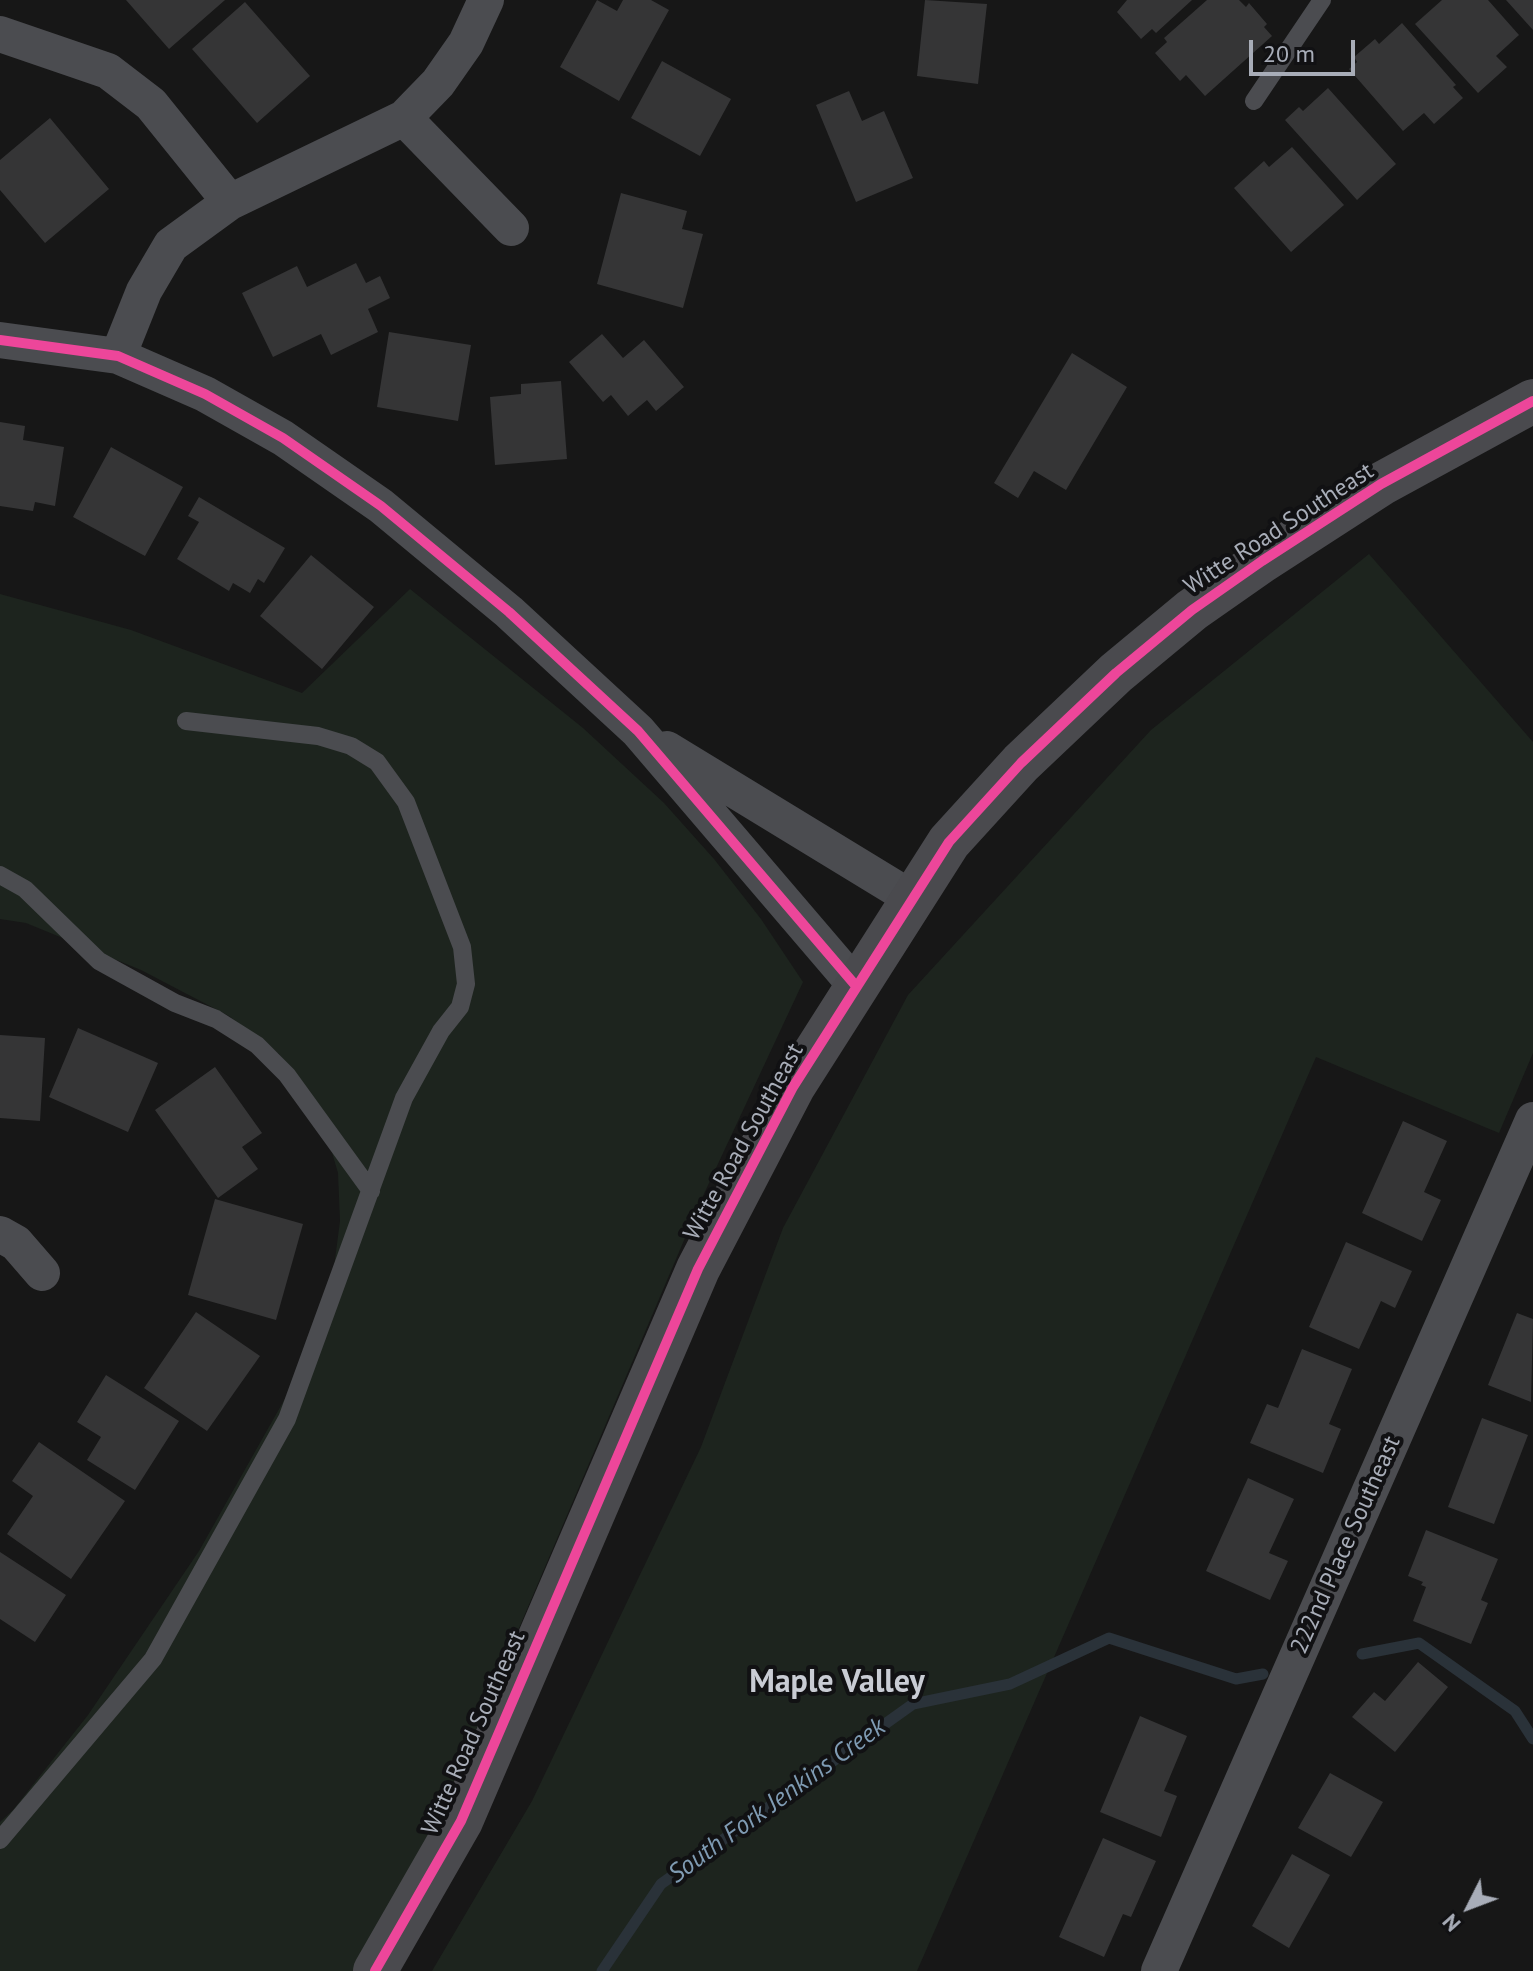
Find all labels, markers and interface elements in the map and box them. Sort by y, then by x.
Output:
scale bar [1253,24,1359,74]
text: 20 m [1263,38,1315,69]
street label: Witte Road Southeast [1179,457,1379,601]
street label: Witte Road Southeast [678,1039,810,1245]
street label: 222nd Place Southeast [1285,1432,1407,1658]
street label: Witte Road Southeast [416,1627,532,1839]
district label: Maple Valley [749,1664,925,1702]
water label: South Fork Jenkins Creek [662,1712,892,1890]
north arrow [1429,1867,1509,1947]
text: N [1436,1908,1466,1938]

